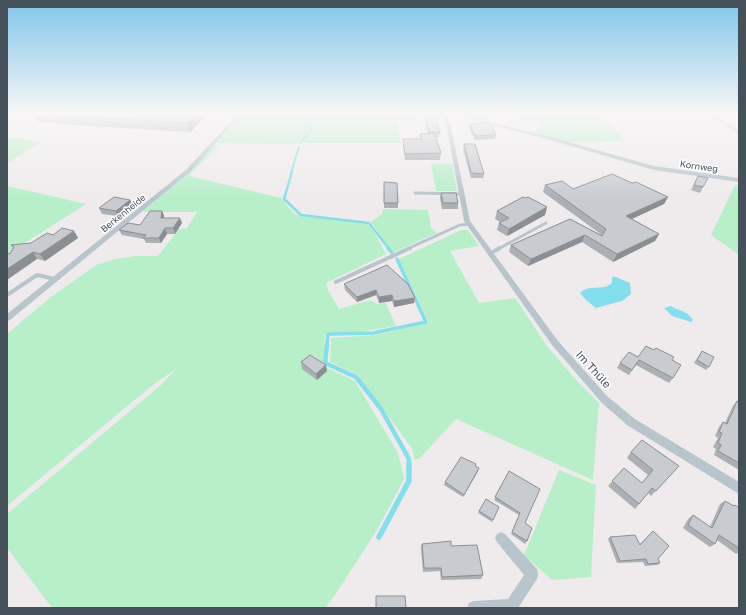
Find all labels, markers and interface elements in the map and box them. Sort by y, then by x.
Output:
street label: Kornweg [679,158,719,174]
street label: Berkenheide [98,192,148,234]
street label: Im Thüle [574,348,614,390]

